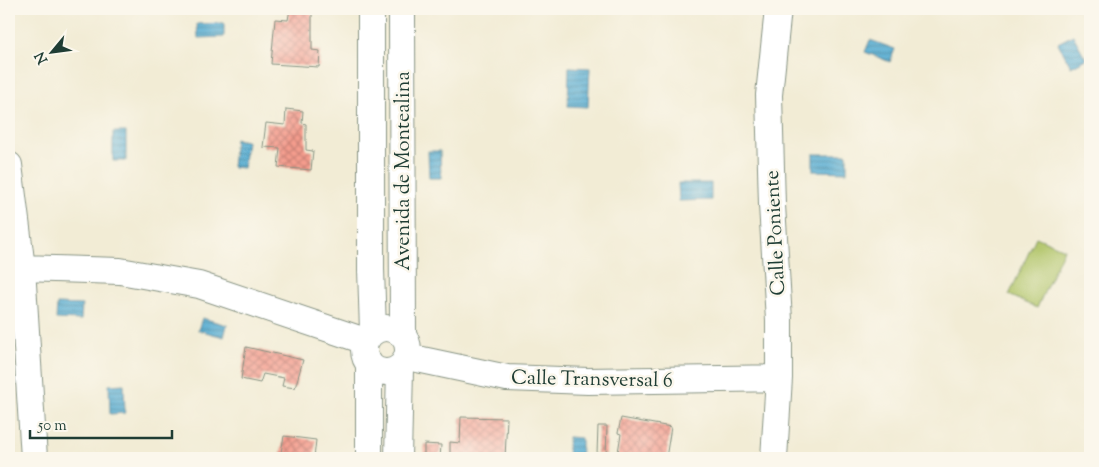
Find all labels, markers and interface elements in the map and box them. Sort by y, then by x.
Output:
north arrow [28,28,78,78]
text: N [31,48,54,67]
street label: Avenida de Montealina [390,71,419,271]
street label: Calle Poniente [759,169,794,296]
street label: Calle Transversal 6 [511,365,673,396]
scale bar [30,407,172,439]
text: 50 m [37,416,67,437]

